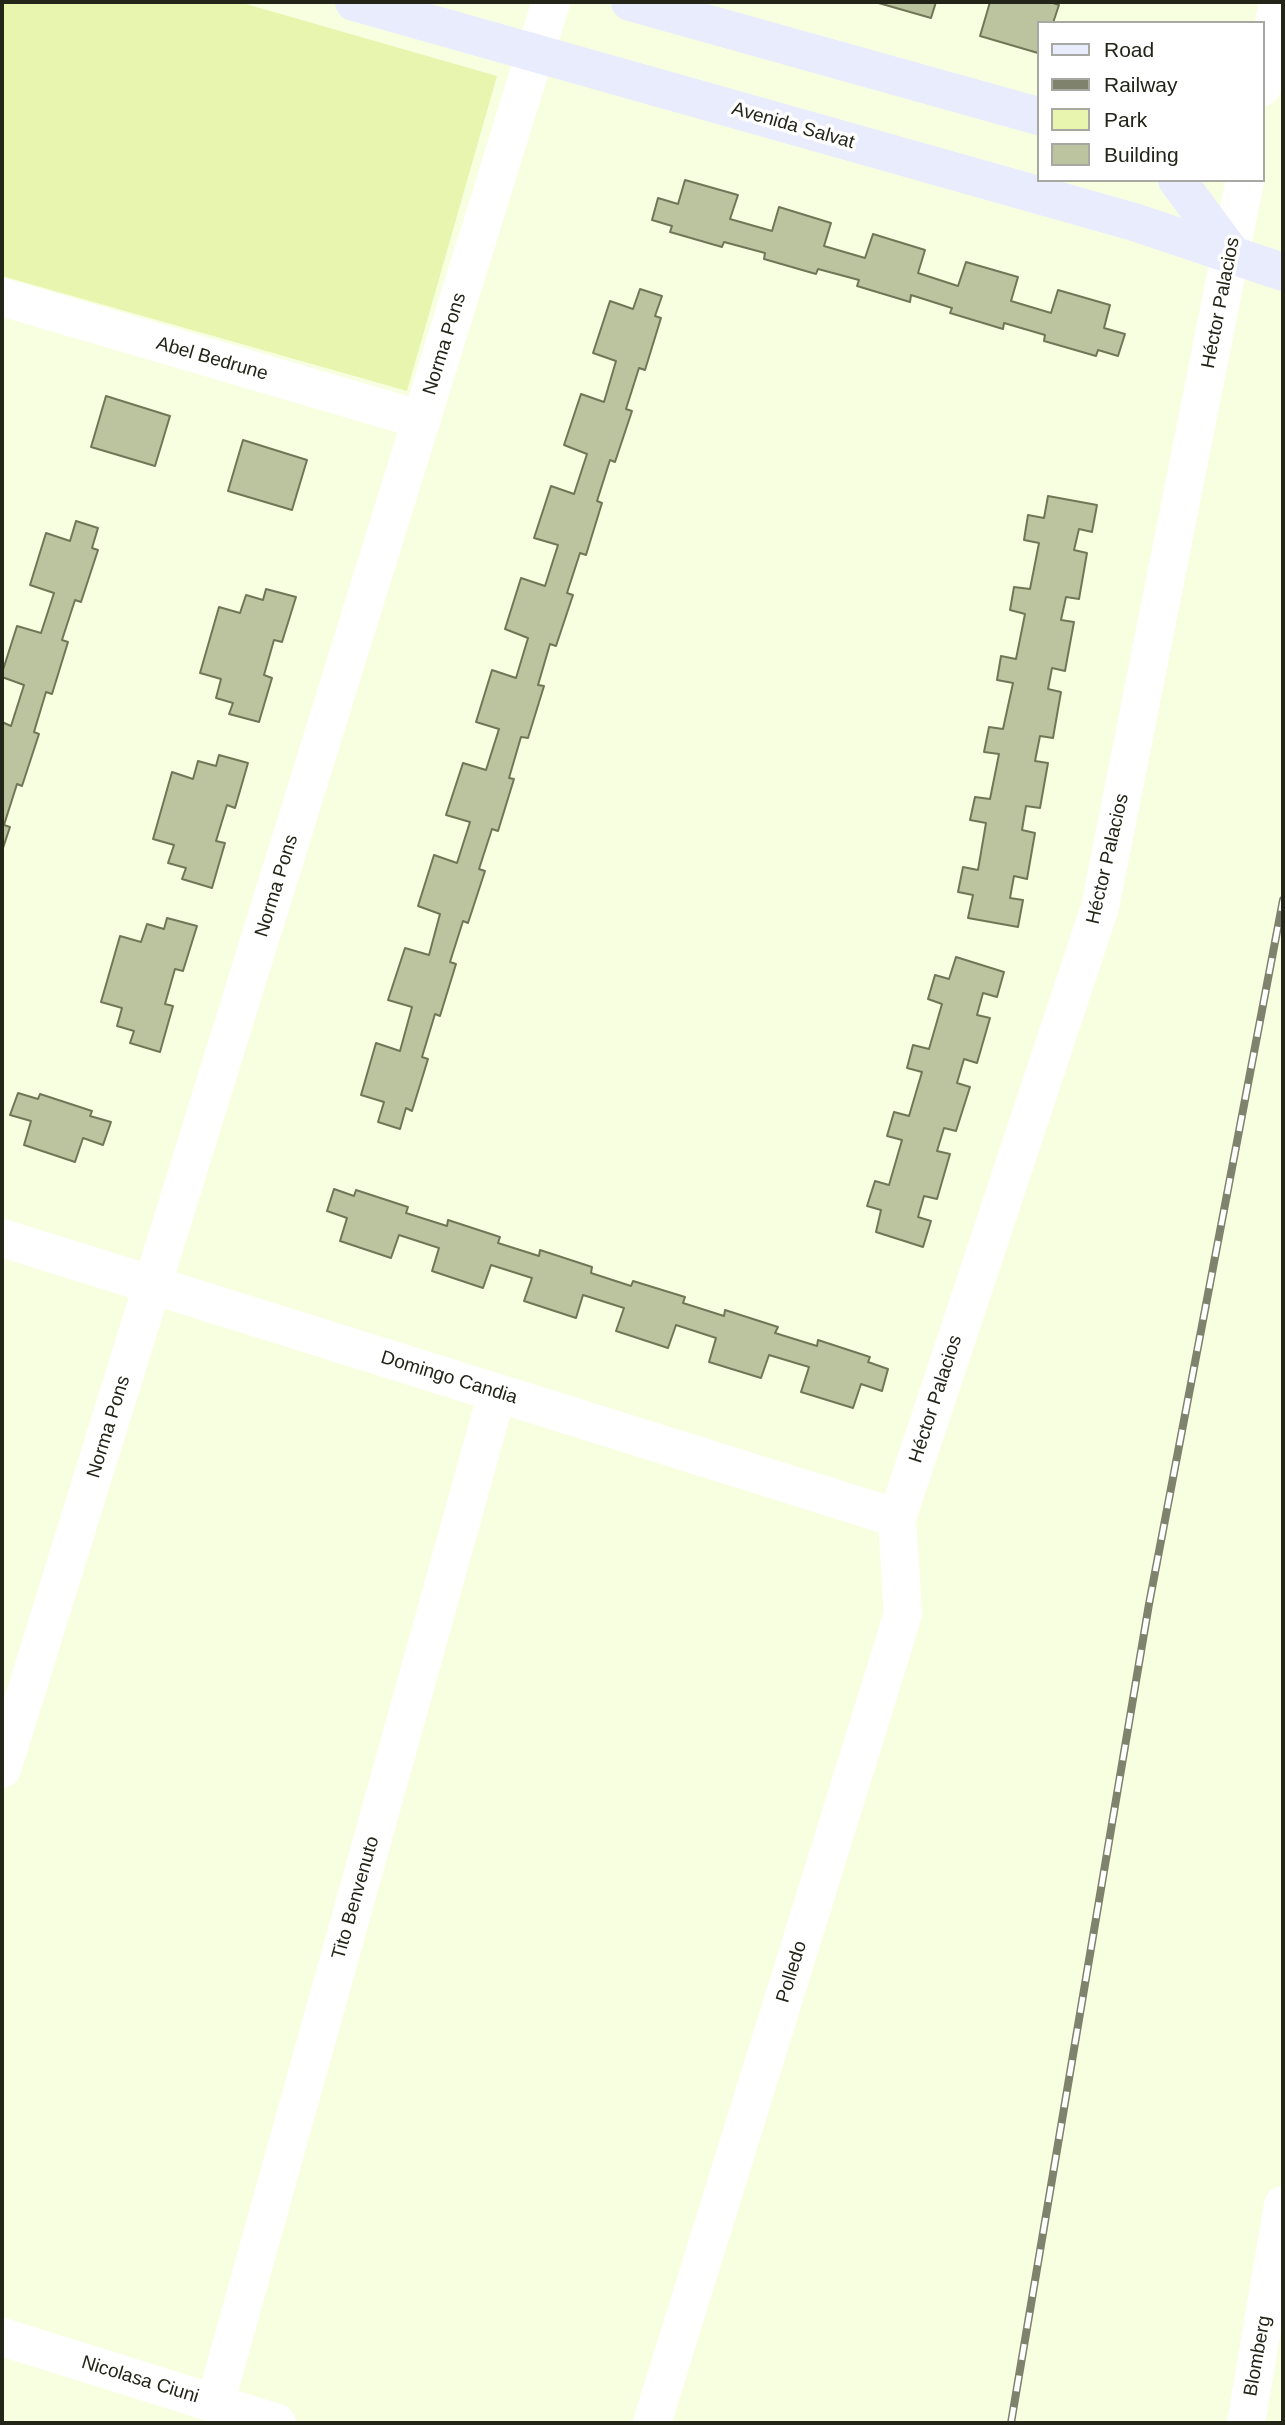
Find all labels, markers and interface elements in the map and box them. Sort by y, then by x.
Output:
legend [1036,21,1264,182]
text: Road [1104,38,1154,61]
text: Railway [1104,73,1178,96]
street label: Avenida Salvat [729,98,857,154]
text: Park [1104,108,1147,131]
text: Building [1104,143,1179,166]
street label: Héctor Palacios [1197,236,1245,370]
street label: Norma Pons [419,290,471,398]
street label: Abel Bedrune [154,332,270,386]
street label: Héctor Palacios [1082,792,1134,926]
street label: Norma Pons [251,832,303,940]
street label: Héctor Palacios [905,1332,967,1466]
street label: Domingo Candia [378,1346,520,1410]
street label: Norma Pons [83,1373,135,1481]
street label: Tito Benvenuto [328,1834,384,1962]
street label: Polledo [772,1938,812,2006]
street label: Blomberg [1240,2314,1276,2398]
street label: Nicolasa Ciuni [79,2351,201,2409]

